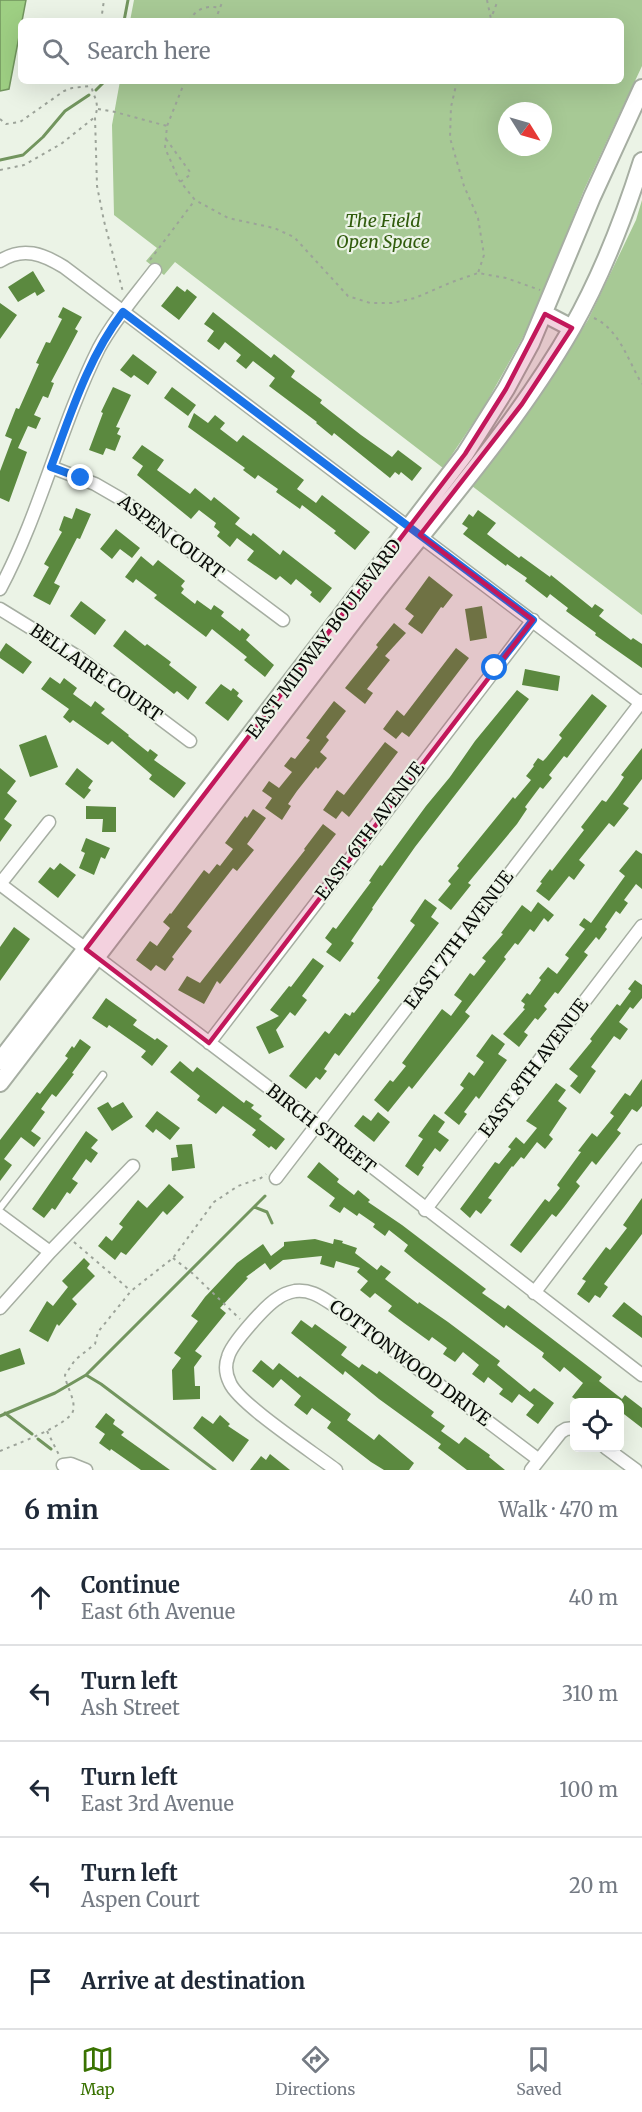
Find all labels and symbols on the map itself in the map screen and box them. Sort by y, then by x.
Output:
north arrow [498,102,552,156]
park label: The Field Open Space [336,209,430,253]
route end [67,464,93,490]
street label: ASPEN COURT [113,489,229,584]
street label: EAST MIDWAY BOULEVARD [241,534,406,743]
street label: BELLAIRE COURT [26,618,167,727]
route start [481,654,507,680]
street label: EAST 6TH AVENUE [310,757,429,904]
street label: EAST 7TH AVENUE [399,865,519,1014]
street label: EAST 8TH AVENUE [474,993,594,1142]
street label: BIRCH STREET [262,1079,381,1179]
street label: COTTONWOOD DRIVE [325,1294,496,1431]

